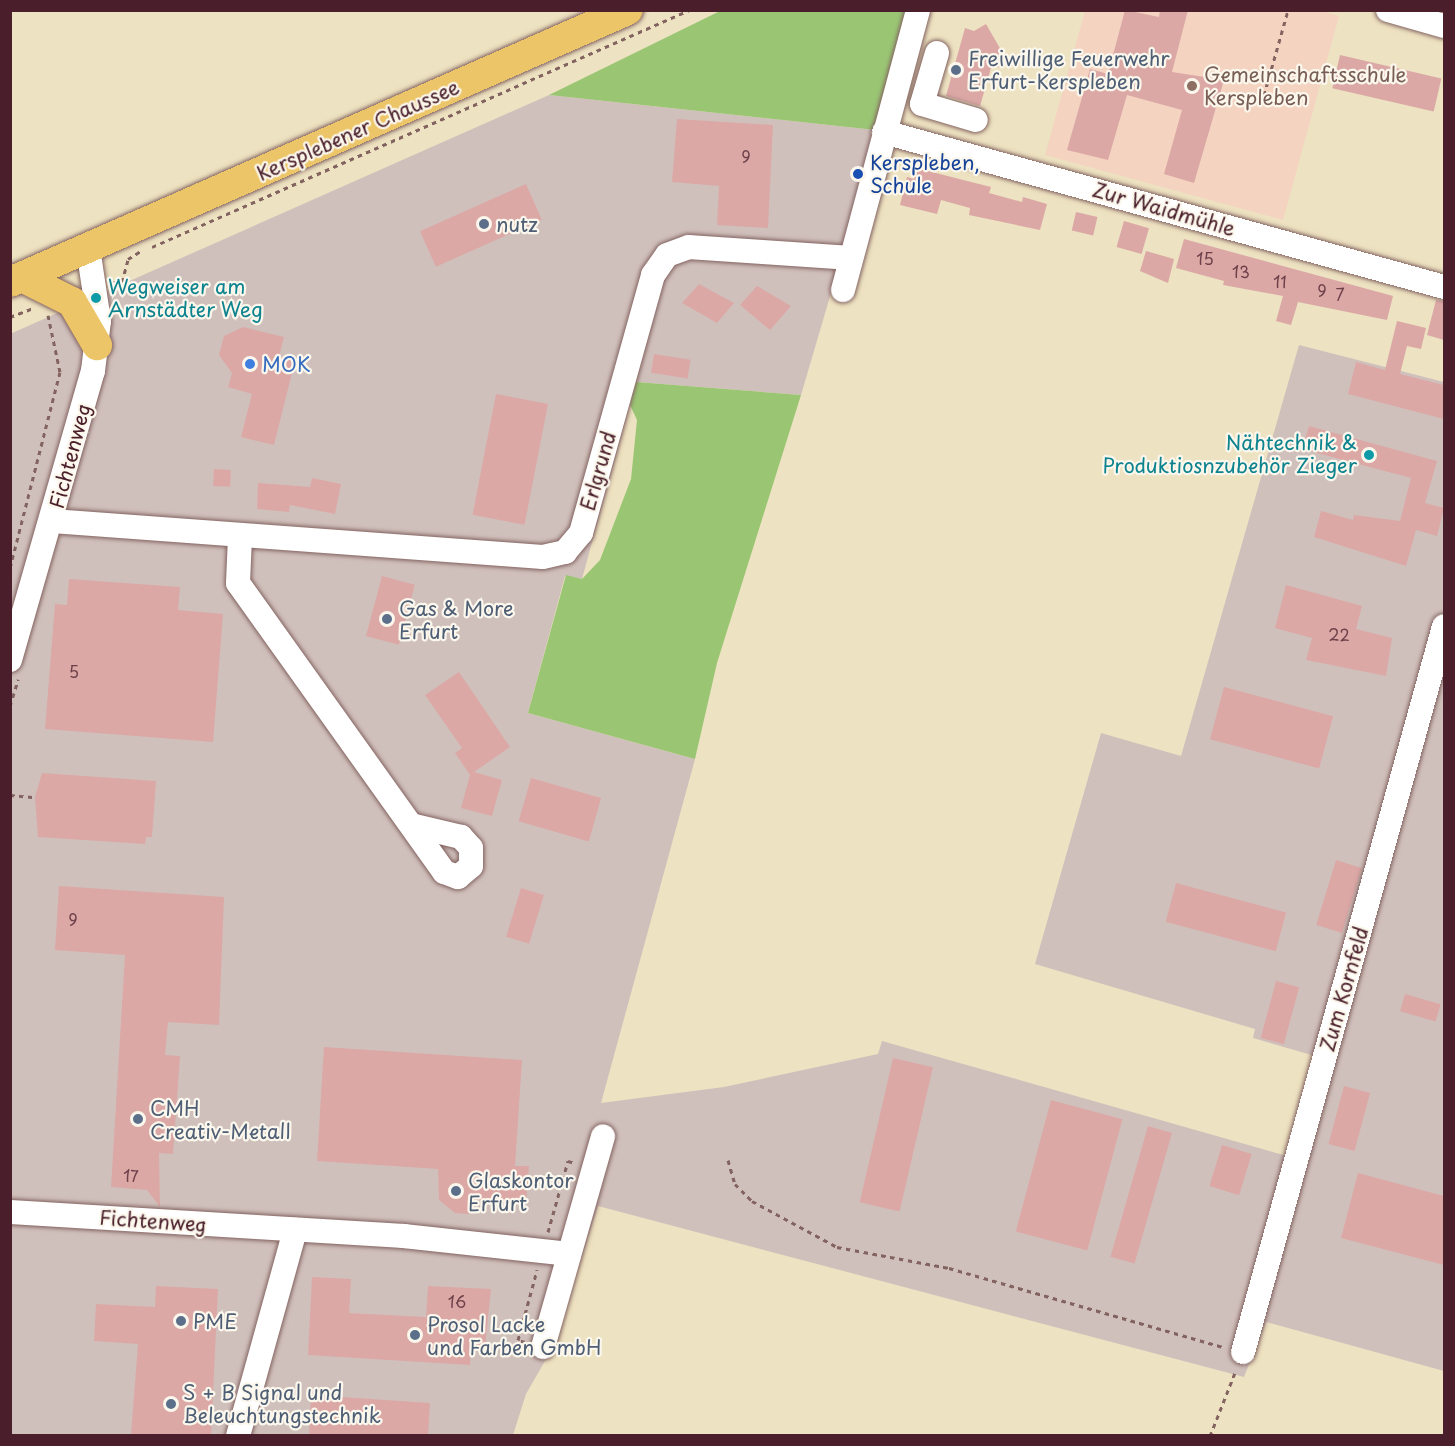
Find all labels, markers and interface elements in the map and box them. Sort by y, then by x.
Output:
place label: Freiwillige Feuerwehr Erfurt-Kerspleben [968,46,1170,93]
place label: Gemeinschaftsschule Kerspleben [1204,62,1406,109]
marker: Freiwillige Feuerwehr Erfurt-Kerspleben [949,63,963,77]
street label: Kersplebener Chaussee [253,74,463,186]
marker: Gemeinschaftsschule Kerspleben [1185,79,1199,93]
house number: 9 [741,146,751,166]
place label: Kerspleben, Schule [870,150,980,197]
marker: Kerspleben, Schule [851,167,865,181]
street label: Zur Waidmühle [1090,177,1238,241]
place label: nutz [496,212,538,236]
marker: nutz [477,217,491,231]
house number: 15 [1196,248,1214,268]
house number: 13 [1232,261,1250,281]
house number: 11 [1273,271,1287,291]
place label: Wegweiser am Arnstädter Weg [108,274,265,321]
house number: 9 [1317,280,1327,300]
house number: 7 [1335,284,1345,304]
marker: Wegweiser am Arnstädter Weg [89,291,103,305]
place label: MOK [262,352,311,376]
marker: MOK [243,357,257,371]
street label: Fichtenweg [44,401,96,511]
street label: Erlgrund [575,429,621,513]
place label: Nähtechnik & Produktiosnzubehör Zieger [1102,431,1357,478]
marker: Nähtechnik & Produktiosnzubehör Zieger [1362,448,1376,462]
place label: Gas & More Erfurt [399,596,515,643]
marker: Gas & More Erfurt [380,612,394,626]
house number: 22 [1328,624,1350,644]
house number: 5 [69,661,79,681]
house number: 9 [68,909,78,929]
street label: Zum Kornfeld [1315,924,1373,1054]
place label: CMH Creativ-Metall [150,1096,291,1143]
marker: CMH Creativ-Metall [131,1112,145,1126]
house number: 17 [123,1165,139,1185]
place label: Glaskontor Erfurt [468,1168,574,1215]
marker: Glaskontor Erfurt [449,1184,463,1198]
street label: Fichtenweg [99,1205,207,1237]
house number: 16 [448,1291,466,1311]
place label: PME [193,1309,237,1333]
place label: Prosol Lacke und Farben GmbH [427,1312,604,1359]
marker: PME [174,1314,188,1328]
marker: Prosol Lacke und Farben GmbH [408,1328,422,1342]
place label: S + B Signal und Beleuchtungstechnik [183,1380,381,1427]
marker: S + B Signal und Beleuchtungstechnik [164,1397,178,1411]

